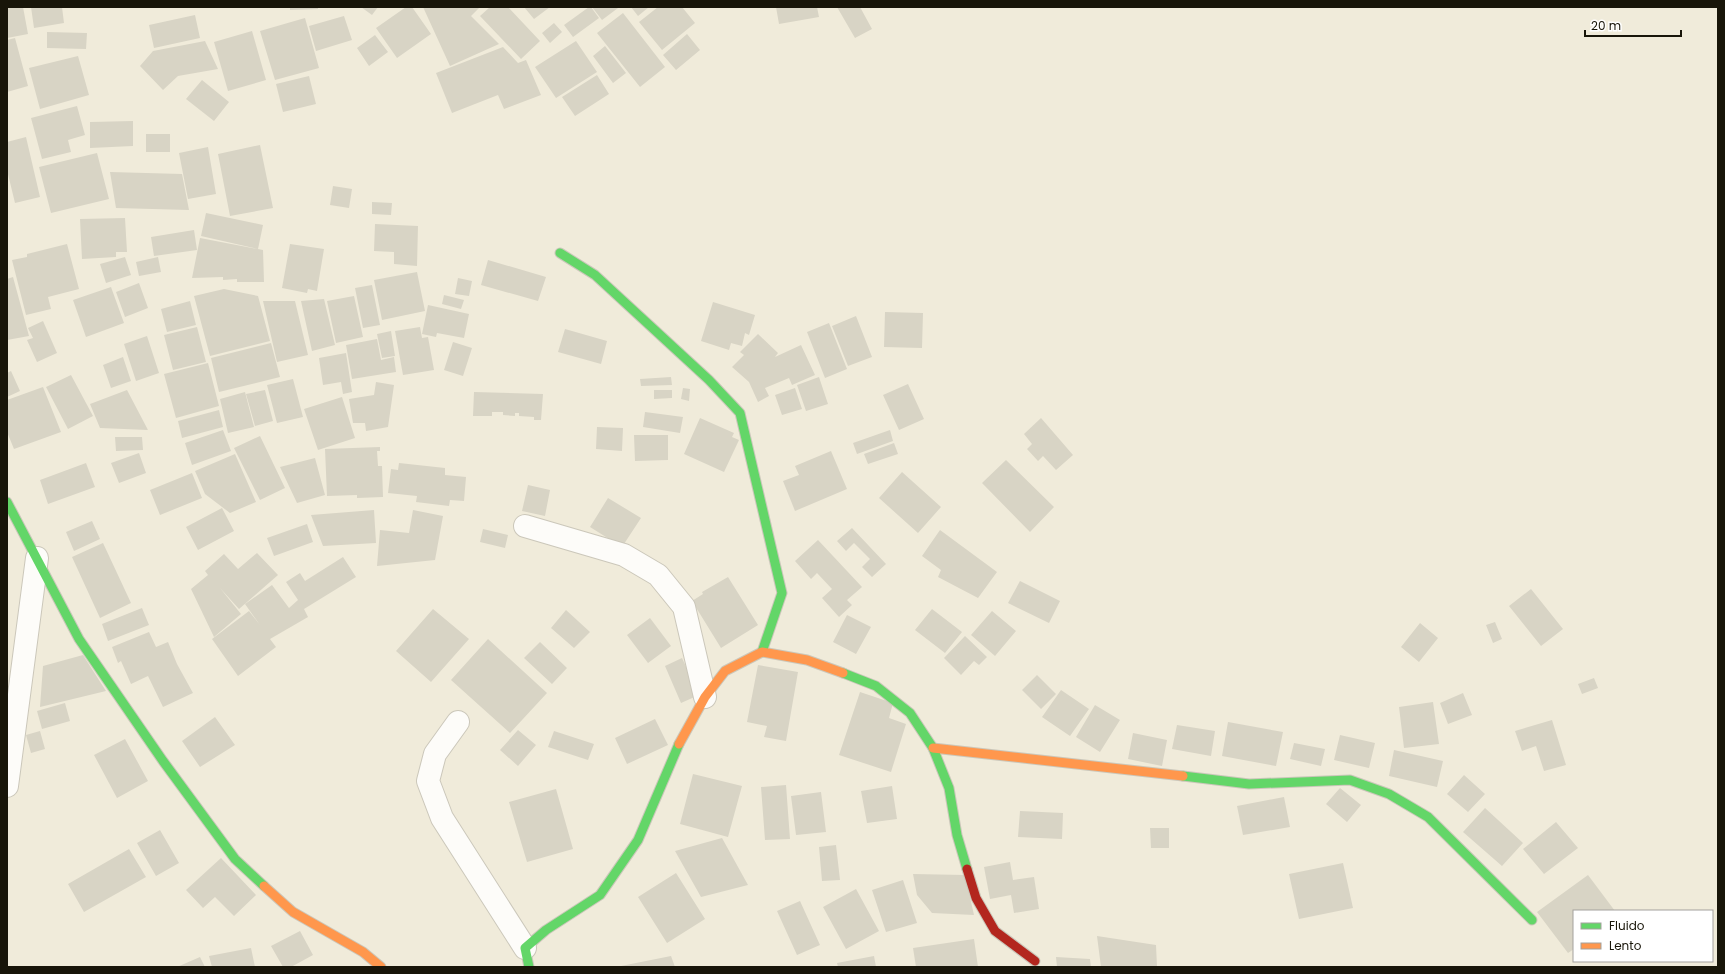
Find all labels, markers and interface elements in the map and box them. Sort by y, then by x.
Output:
scale bar [1585,12,1681,38]
text: 20 m [1591,17,1621,34]
legend [1573,910,1713,962]
text: Fluido [1609,917,1645,934]
text: Lento [1609,937,1642,954]

